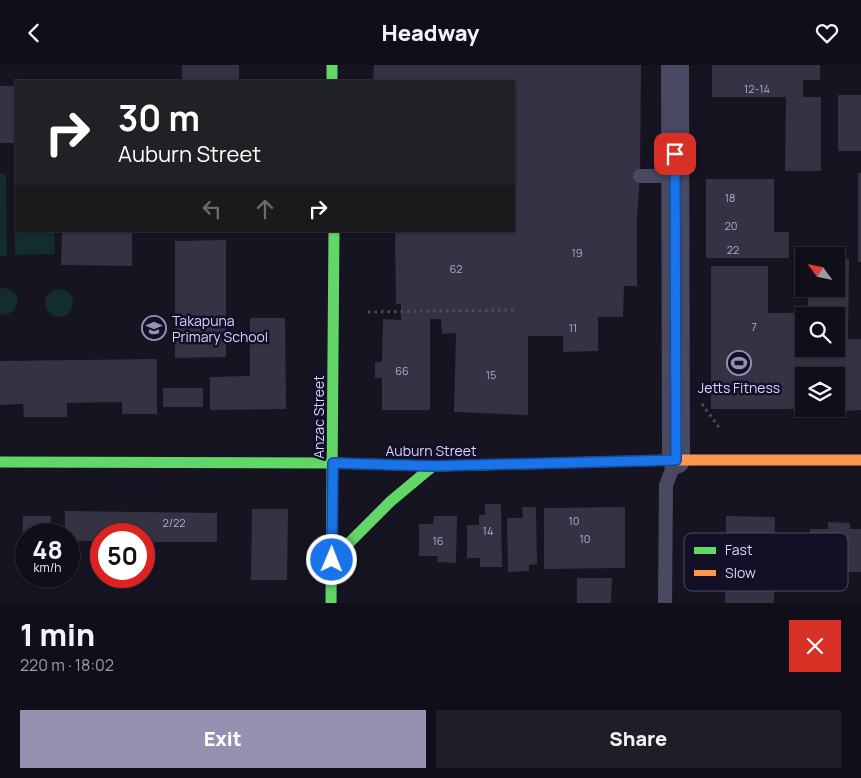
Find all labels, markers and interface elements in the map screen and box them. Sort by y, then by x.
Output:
text: Headway [382,18,479,48]
icon: back [20,19,48,47]
icon: heart [813,19,841,47]
house number: 12-14 [744,81,770,96]
text: 30 m [118,94,200,142]
icon: right [35,100,100,165]
pin [654,133,696,175]
text: Auburn Street [118,139,261,169]
icon: arrive [661,140,689,168]
house number: 18 [725,190,735,205]
icon: left [198,195,226,223]
icon: ahead [251,195,279,223]
icon: right [304,195,332,223]
house number: 20 [725,218,737,233]
house number: 22 [727,242,739,257]
house number: 19 [571,245,583,260]
north arrow [795,247,845,297]
map controls [795,247,845,417]
house number: 62 [449,261,463,276]
button: search [795,307,845,357]
place label: Takapuna Primary School [172,311,268,346]
school or university icon: Takapuna Primary School [141,315,167,341]
house number: 7 [751,319,757,334]
house number: 11 [569,320,577,335]
sports icon: Jetts Fitness [726,350,752,376]
house number: 66 [395,363,409,378]
house number: 15 [486,367,496,382]
button: layers [795,367,845,417]
street label: Anzac Street [309,375,328,459]
place label: Jetts Fitness [698,378,780,397]
street label: Auburn Street [385,441,477,460]
house number: 10 [568,513,580,528]
house number: 2/22 [162,515,186,530]
speed limit sign: 50 [90,523,155,588]
house number: 14 [483,523,493,538]
house number: 10 [579,531,591,546]
text: 48 [32,532,63,567]
position arrow [305,533,357,585]
house number: 16 [432,533,444,548]
legend [684,533,848,591]
text: Fast [725,540,753,559]
text: km/h [34,559,61,576]
text: Slow [725,563,756,582]
text: 1 min [20,614,95,655]
button: close [789,620,841,672]
text: 220 m · 18:02 [20,654,114,676]
button: Exit [20,710,426,768]
button: Share [436,710,841,768]

